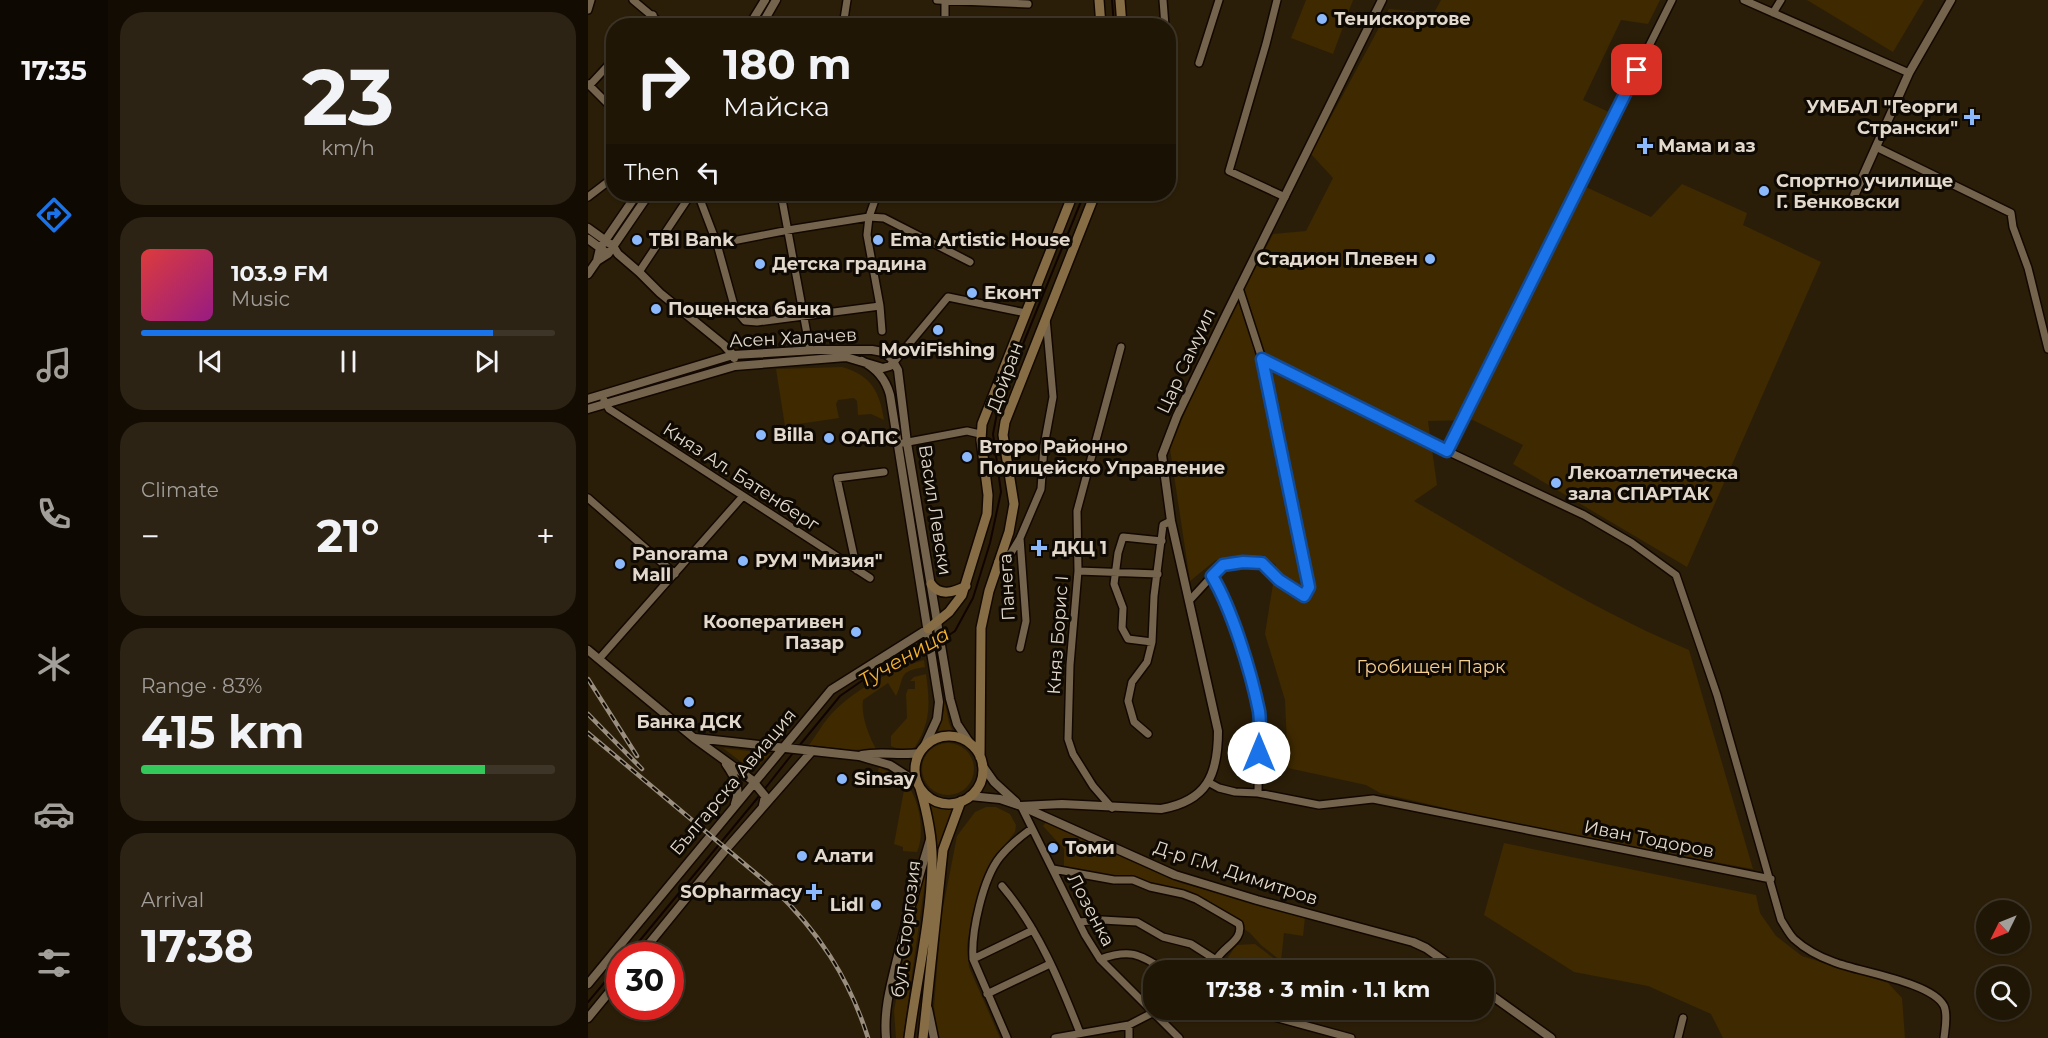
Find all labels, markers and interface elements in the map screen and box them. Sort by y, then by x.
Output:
place label: Тенискортове [1334,8,1471,30]
marker: Тенискортове [1315,12,1329,26]
text: 180 m [723,38,852,90]
icon: right [624,42,702,120]
pin [1611,44,1662,95]
text: 23 [302,49,394,145]
icon: arrive [1620,53,1653,86]
text: 17:35 [21,54,87,87]
text: Майска [723,90,830,123]
place label: УМБАЛ "Георги Странски" [1806,96,1958,139]
marker: УМБАЛ "Георги Странски" [1963,108,1981,126]
place label: Мама и аз [1658,135,1756,157]
text: km/h [321,136,375,160]
marker: Мама и аз [1636,137,1654,155]
icon: left [692,156,725,189]
text: Then [624,159,680,186]
place label: Спортно училище Г. Бенковски [1776,170,1953,213]
marker: Спортно училище Г. Бенковски [1757,184,1771,198]
icon: directions [33,194,75,236]
place label: TBI Bank [649,229,734,251]
place label: Ema Artistic House [890,229,1070,251]
marker: TBI Bank [630,233,644,247]
marker: Ema Artistic House [871,233,885,247]
place label: Стадион Плевен [1257,248,1418,270]
marker: Стадион Плевен [1423,252,1437,266]
place label: Детска градина [772,253,927,275]
marker: Детска градина [753,257,767,271]
text: 103.9 FM [231,260,328,287]
place label: Еконт [984,282,1042,304]
marker: Еконт [965,286,979,300]
text: Music [231,287,290,311]
place label: Пощенска банка [668,298,832,320]
marker: Пощенска банка [649,302,663,316]
street label: Цар Самуил [1152,305,1220,417]
marker: MoviFishing [931,323,945,337]
street label: Асен Халачев [729,324,857,352]
place label: MoviFishing [881,339,995,361]
street label: Дойран [982,339,1028,415]
icon: music [33,344,75,386]
icon: previous [194,345,227,378]
icon: pause [332,345,365,378]
icon: next [470,345,503,378]
street label: Княз Ал. Батенберг [659,418,824,536]
place label: Billa [773,424,814,446]
place label: ОАПС [841,427,898,449]
marker: Billa [754,428,768,442]
marker: ОАПС [822,431,836,445]
place label: Второ Районно Полицейско Управление [979,436,1225,479]
street label: Васил Левски [914,443,956,577]
marker: Второ Районно Полицейско Управление [960,450,974,464]
place label: Лекоатлетическа зала СПАРТАК [1568,462,1738,505]
marker: Лекоатлетическа зала СПАРТАК [1549,476,1563,490]
text: Climate [141,478,219,502]
icon: phone [33,493,75,535]
text: 21° [316,508,380,563]
text: − [141,516,160,556]
text: + [536,516,555,556]
place label: ДКЦ 1 [1052,537,1107,559]
marker: ДКЦ 1 [1030,539,1048,557]
place label: Panorama Mall [632,543,728,586]
place label: РУМ "Мизия" [755,550,883,572]
street label: Панега [994,553,1020,621]
marker: РУМ "Мизия" [736,554,750,568]
marker: Panorama Mall [613,557,627,571]
street label: Княз Борис I [1043,575,1073,695]
place label: Кооперативен Пазар [703,611,844,654]
water label: Тученица [854,621,954,693]
marker: Кооперативен Пазар [849,625,863,639]
icon: climate [33,643,75,685]
park label: Гробищен Парк [1356,656,1506,678]
text: Range · 83% [141,674,262,698]
marker: Банка ДСК [682,695,696,709]
text: 415 km [141,704,305,759]
street label: Българска Авиация [665,704,801,860]
place label: Банка ДСК [636,711,742,733]
position arrow [1227,721,1291,785]
place label: Sinsay [854,768,915,790]
marker: Sinsay [835,772,849,786]
icon: car [33,793,75,835]
street label: Иван Тодоров [1582,816,1716,862]
street label: Д-р Г.М. Димитров [1151,836,1321,910]
place label: Томи [1065,837,1115,859]
marker: Томи [1046,841,1060,855]
place label: Алати [814,845,874,867]
marker: Алати [795,849,809,863]
street label: бул. Сторгозия [887,859,925,999]
street label: Лозенка [1063,870,1119,950]
place label: SOpharmacy [680,881,802,903]
marker: SOpharmacy [807,885,821,899]
text: Arrival [141,888,204,912]
place label: Lidl [830,894,864,916]
marker: Lidl [869,898,883,912]
north arrow [1976,900,2030,954]
map controls [1976,900,2030,1020]
text: 17:38 [141,918,254,973]
icon: filters [33,942,75,984]
speed limit sign: 30 [606,942,684,1020]
button: search [1976,966,2030,1020]
text: 17:38 · 3 min · 1.1 km [1207,976,1430,1003]

